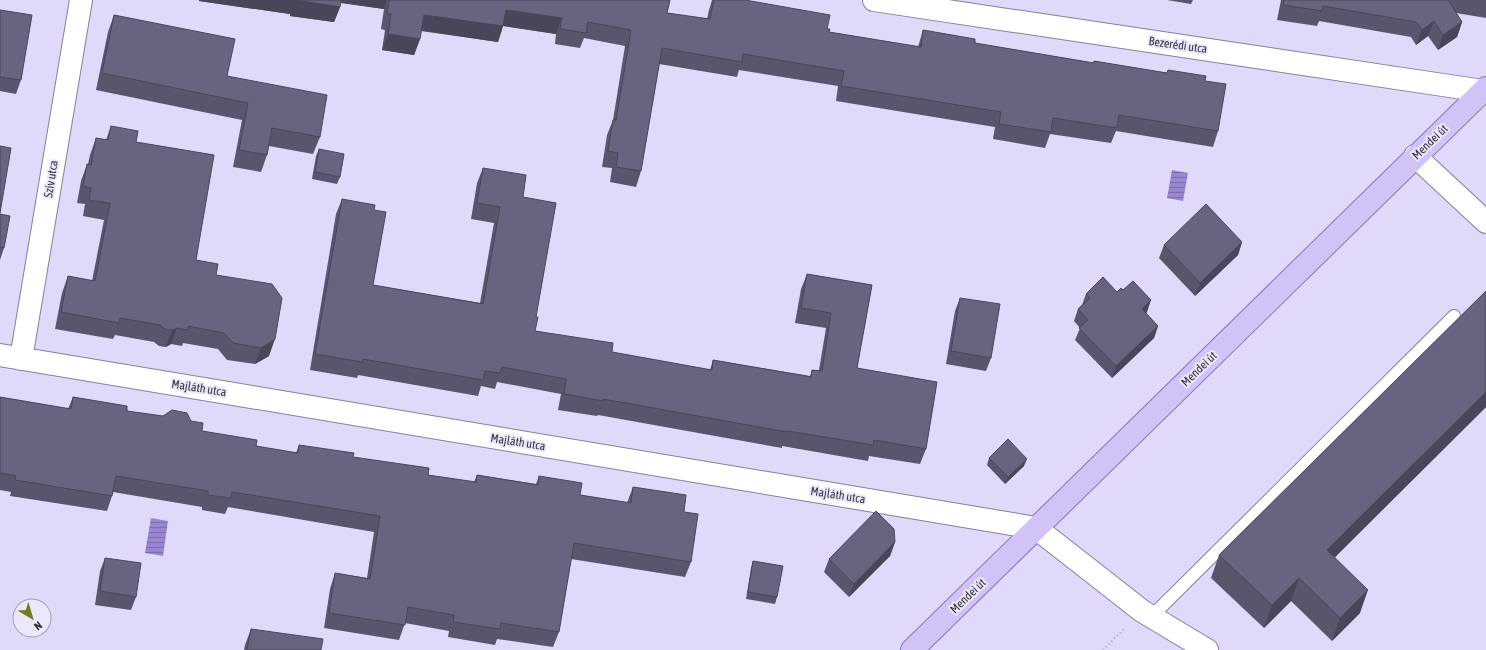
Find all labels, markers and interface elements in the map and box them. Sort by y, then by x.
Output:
street label: Bezerédi utca [1148,34,1208,56]
street label: Mendei út [1409,121,1451,162]
street label: Szív utca [41,159,61,199]
street label: Mendei út [1178,348,1220,389]
street label: Majláth utca [171,377,227,399]
street label: Majláth utca [490,431,546,453]
street label: Majláth utca [810,484,866,506]
street label: Mendei út [947,575,989,616]
north arrow [12,598,52,638]
text: N [32,619,44,633]

